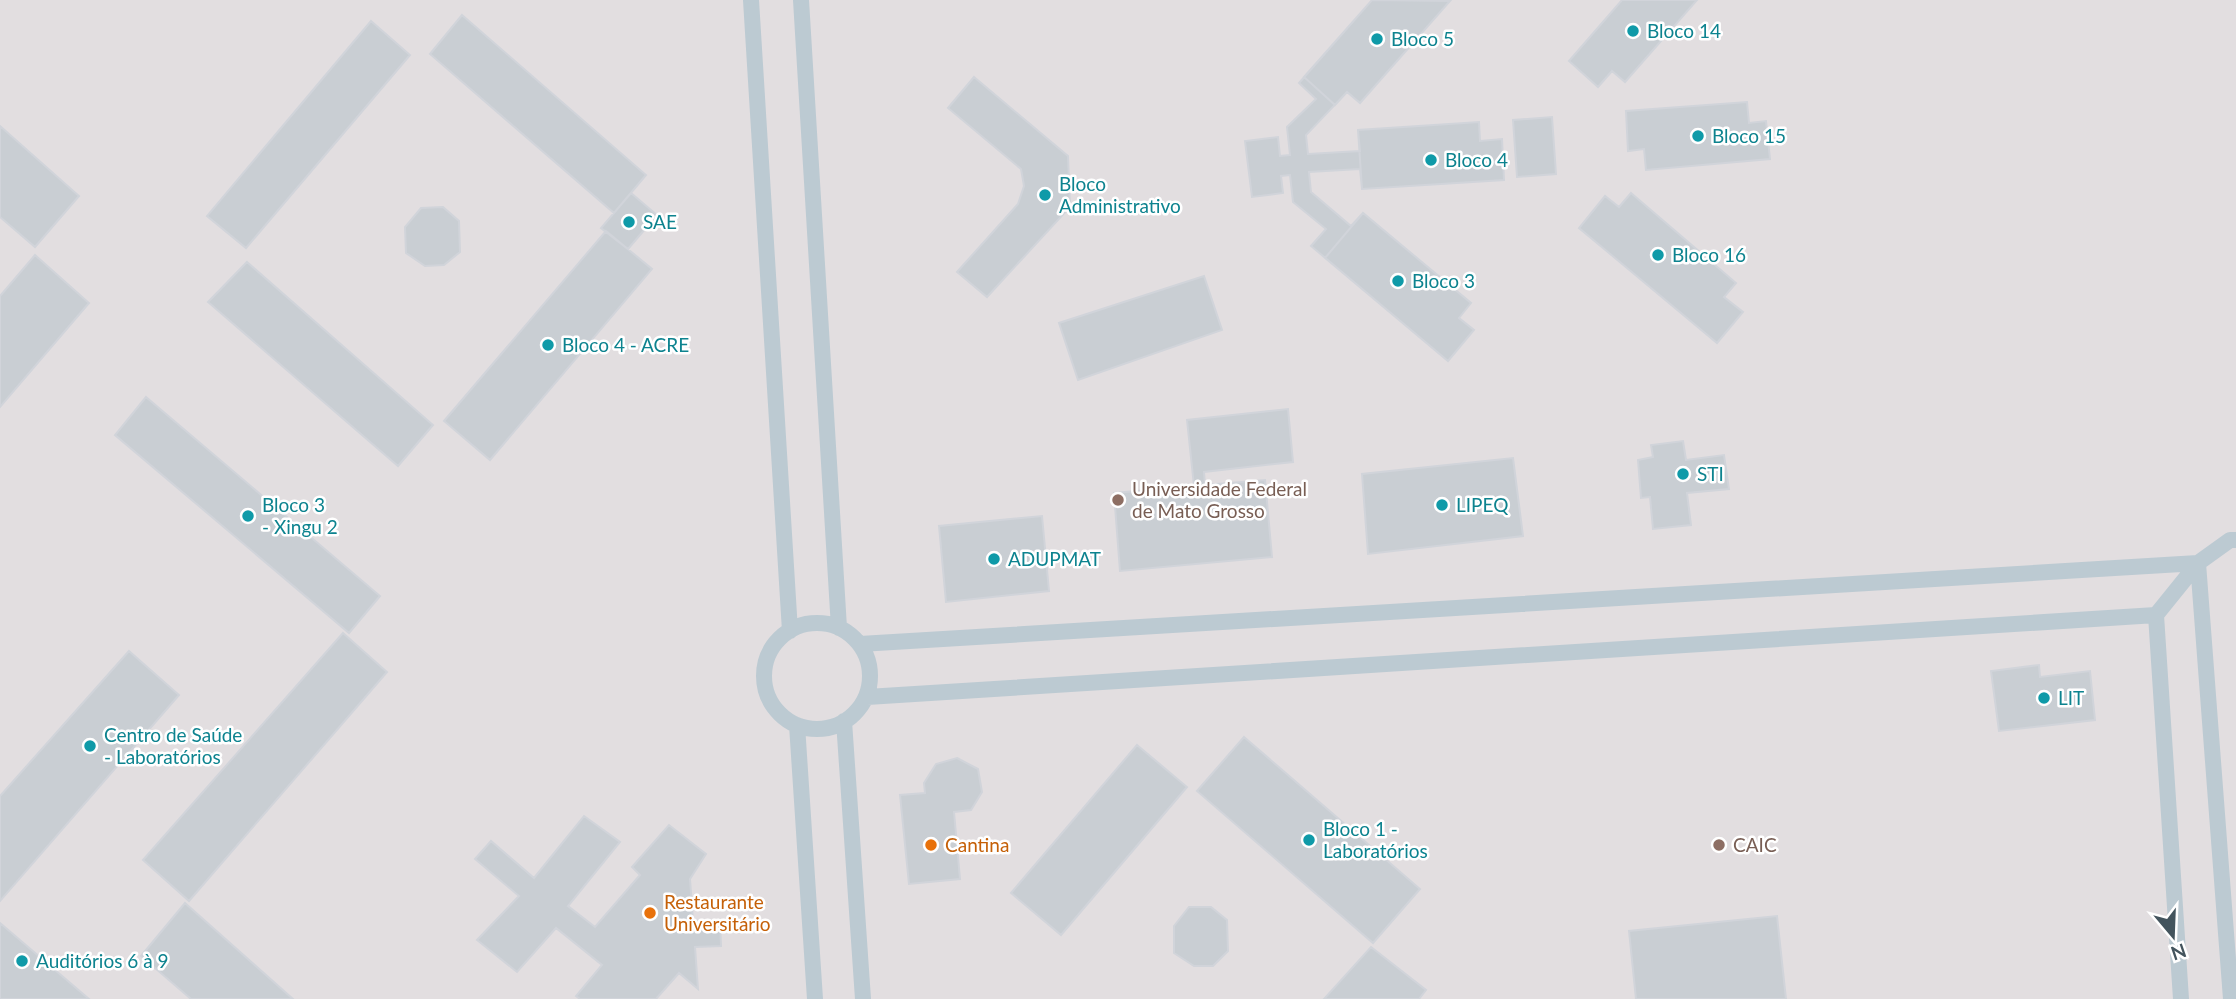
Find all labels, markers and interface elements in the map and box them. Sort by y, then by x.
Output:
place label: Bloco 14 [1647,19,1721,42]
marker: Bloco 14 [1625,23,1641,39]
place label: Bloco 5 [1391,27,1454,50]
marker: Bloco 5 [1369,31,1385,47]
place label: Bloco 15 [1712,124,1786,147]
marker: Bloco 15 [1690,128,1706,144]
place label: Bloco 4 [1445,148,1508,171]
marker: Bloco 4 [1423,152,1439,168]
place label: Bloco Administrativo [1059,172,1181,217]
marker: Bloco Administrativo [1037,187,1053,203]
place label: SAE [643,210,677,233]
marker: SAE [621,214,637,230]
place label: Bloco 16 [1672,243,1746,266]
marker: Bloco 16 [1650,247,1666,263]
place label: Bloco 3 [1412,269,1475,292]
marker: Bloco 3 [1390,273,1406,289]
place label: Bloco 4 - ACRE [562,333,689,356]
marker: Bloco 4 - ACRE [540,337,556,353]
place label: STI [1697,462,1724,485]
marker: STI [1675,466,1691,482]
place label: Universidade Federal de Mato Grosso [1132,477,1307,522]
marker: Universidade Federal de Mato Grosso [1110,492,1126,508]
place label: Bloco 3 - Xingu 2 [262,493,338,538]
place label: LIPEQ [1456,493,1508,516]
marker: LIPEQ [1434,497,1450,513]
marker: Bloco 3 - Xingu 2 [240,508,256,524]
place label: ADUPMAT [1008,547,1101,570]
marker: ADUPMAT [986,551,1002,567]
place label: LIT [2058,686,2084,709]
marker: LIT [2036,690,2052,706]
place label: Centro de Saúde - Laboratórios [104,723,242,768]
marker: Centro de Saúde - Laboratórios [82,738,98,754]
place label: Bloco 1 - Laboratórios [1323,817,1428,862]
marker: Bloco 1 - Laboratórios [1301,832,1317,848]
place label: Cantina [945,833,1009,856]
place label: CAIC [1733,833,1777,856]
marker: Cantina [923,837,939,853]
marker: CAIC [1711,837,1727,853]
place label: Restaurante Universitário [664,890,771,935]
north arrow [2138,901,2208,971]
marker: Restaurante Universitário [642,905,658,921]
text: N [2168,939,2189,966]
place label: Auditórios 6 à 9 [36,949,169,972]
marker: Auditórios 6 à 9 [14,953,30,969]

